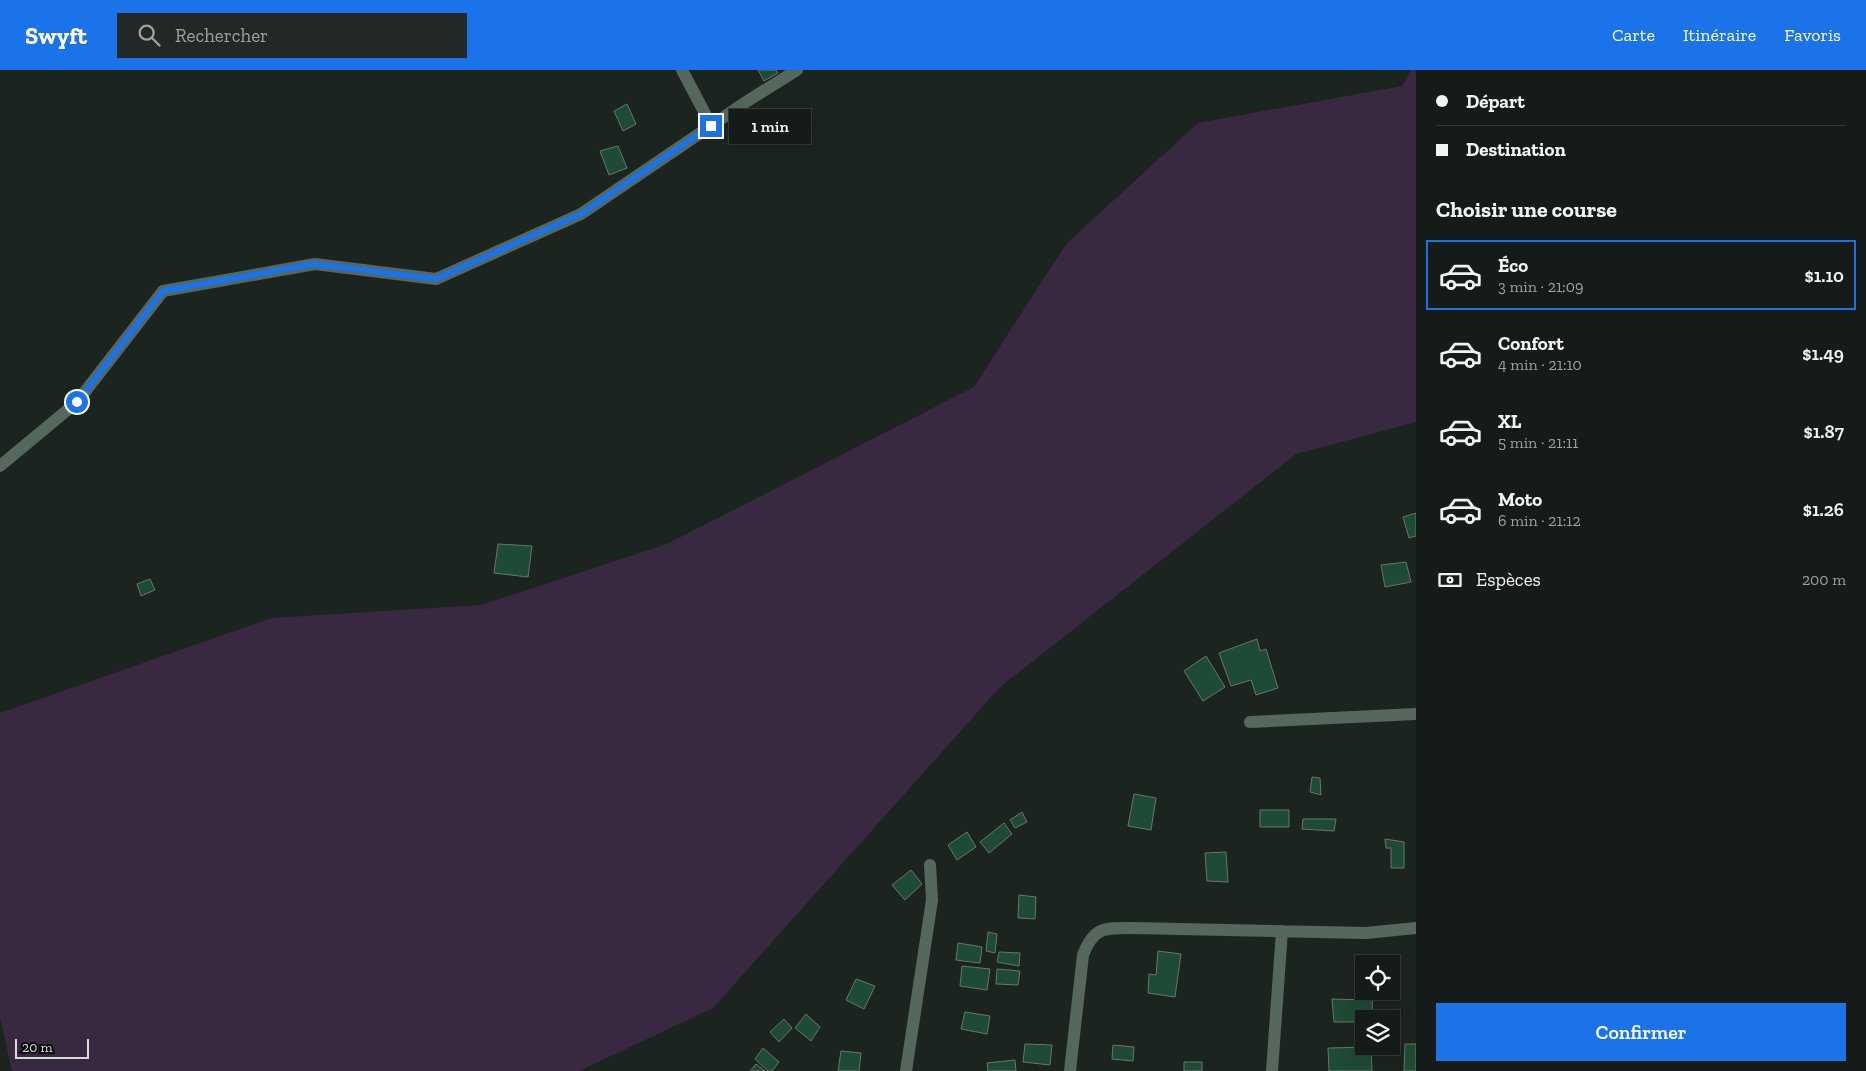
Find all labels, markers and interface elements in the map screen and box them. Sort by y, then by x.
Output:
search box [117,13,467,58]
text: Swyft [25,21,87,50]
icon: search [135,21,163,49]
text: Rechercher [175,24,268,47]
text: Carte [1612,24,1655,46]
text: Itinéraire [1683,24,1756,46]
text: Favoris [1784,24,1841,46]
text: Départ [1466,90,1525,113]
callout: 1 min [728,108,811,144]
route end [700,115,722,137]
text: 1 min [751,117,789,136]
text: Destination [1466,138,1566,161]
text: Choisir une course [1436,196,1617,223]
icon: car [1438,253,1483,298]
text: Éco [1498,254,1528,277]
text: $1.10 [1805,264,1844,287]
text: 3 min · 21:09 [1498,277,1583,296]
icon: car [1438,331,1483,376]
text: Confort [1498,332,1564,355]
text: $1.49 [1802,342,1844,365]
text: 4 min · 21:10 [1498,355,1582,374]
route start [66,391,88,413]
icon: car [1438,409,1483,454]
text: XL [1498,410,1521,433]
text: $1.87 [1804,420,1844,443]
text: 5 min · 21:11 [1498,433,1578,452]
icon: car [1438,487,1483,532]
text: Moto [1498,488,1542,511]
text: $1.26 [1803,498,1844,521]
text: 6 min · 21:12 [1498,511,1581,530]
icon: cash [1436,566,1464,594]
text: Espèces [1476,568,1541,591]
text: 200 m [1802,570,1846,589]
map controls [1355,955,1400,1055]
button: locate [1355,955,1400,1000]
button: Confirmer [1436,1003,1846,1061]
button: layers [1355,1010,1400,1055]
scale bar [15,1036,89,1059]
text: 20 m [22,1039,53,1056]

